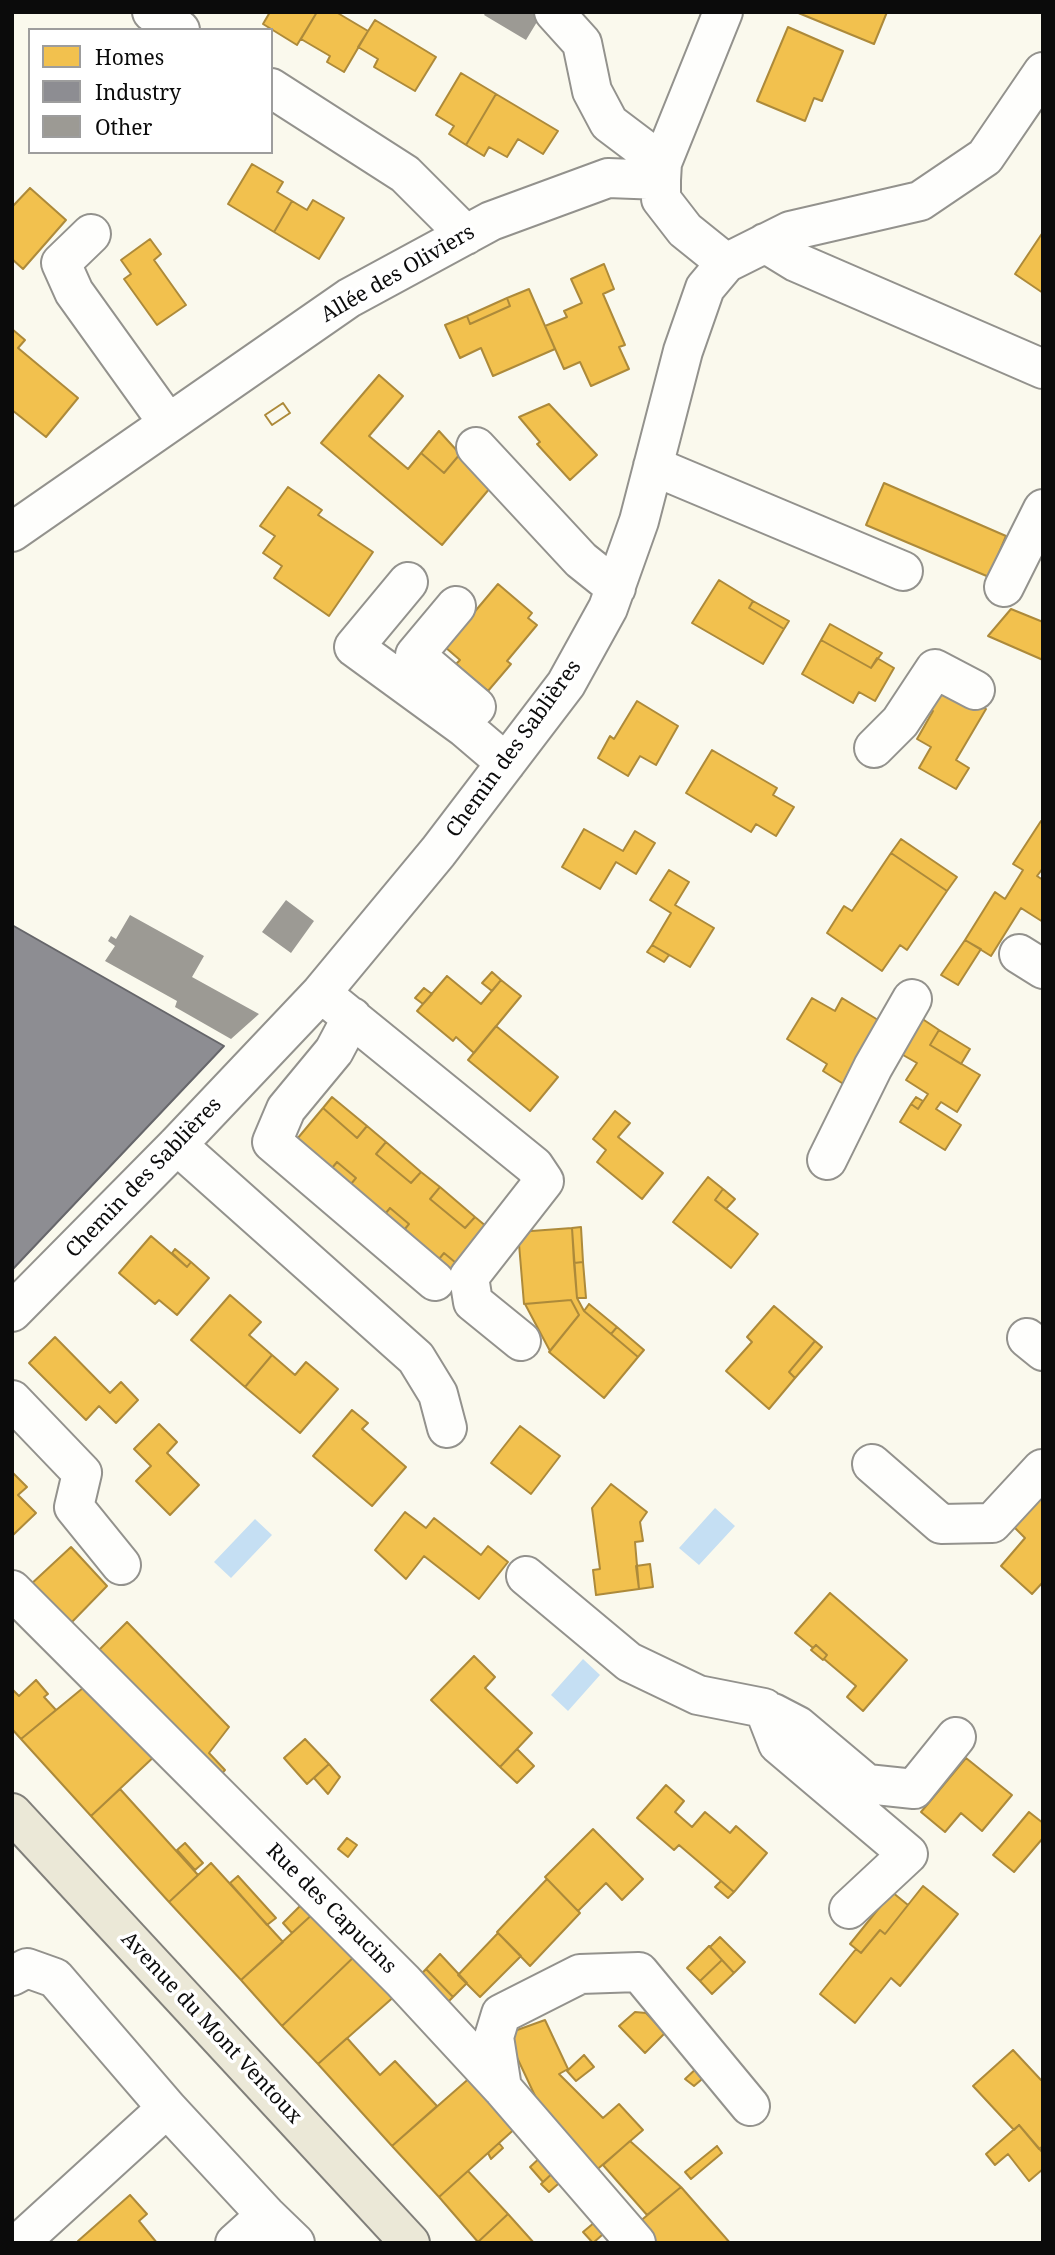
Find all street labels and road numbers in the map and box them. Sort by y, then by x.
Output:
street label: Allée des Oliviers [317,220,479,328]
street label: Chemin des Sablières [441,655,587,843]
street label: Chemin des Sablières [61,1093,227,1263]
street label: Rue des Capucins [261,1839,401,1979]
street label: Avenue du Mont Ventoux [115,1927,307,2129]

